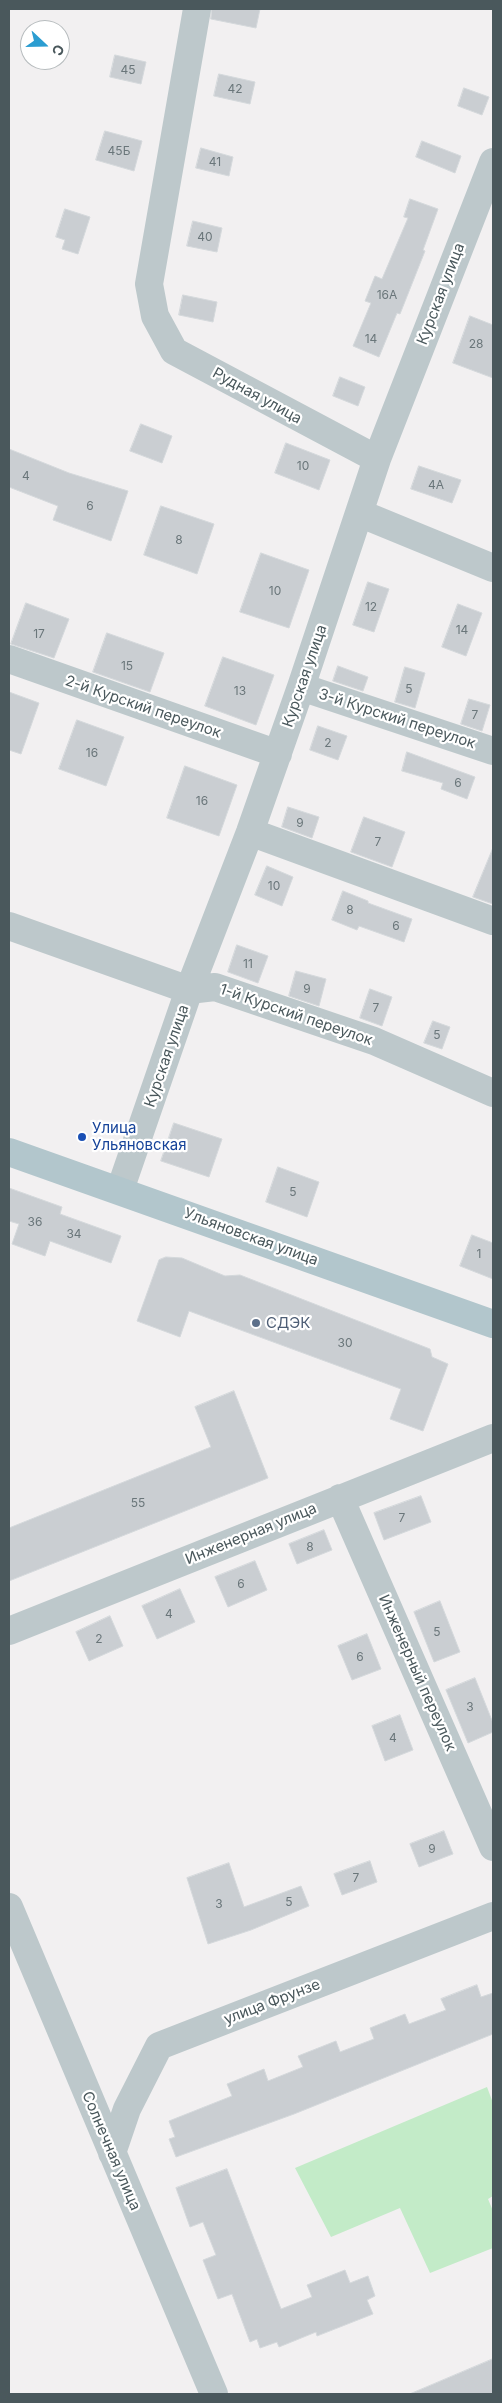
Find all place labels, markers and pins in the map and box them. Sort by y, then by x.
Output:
place label: Улица Ульяновская [92,1119,187,1154]
marker: Улица Ульяновская [76,1131,88,1143]
place label: СДЭК [266,1314,310,1332]
marker: СДЭК [250,1317,262,1329]

